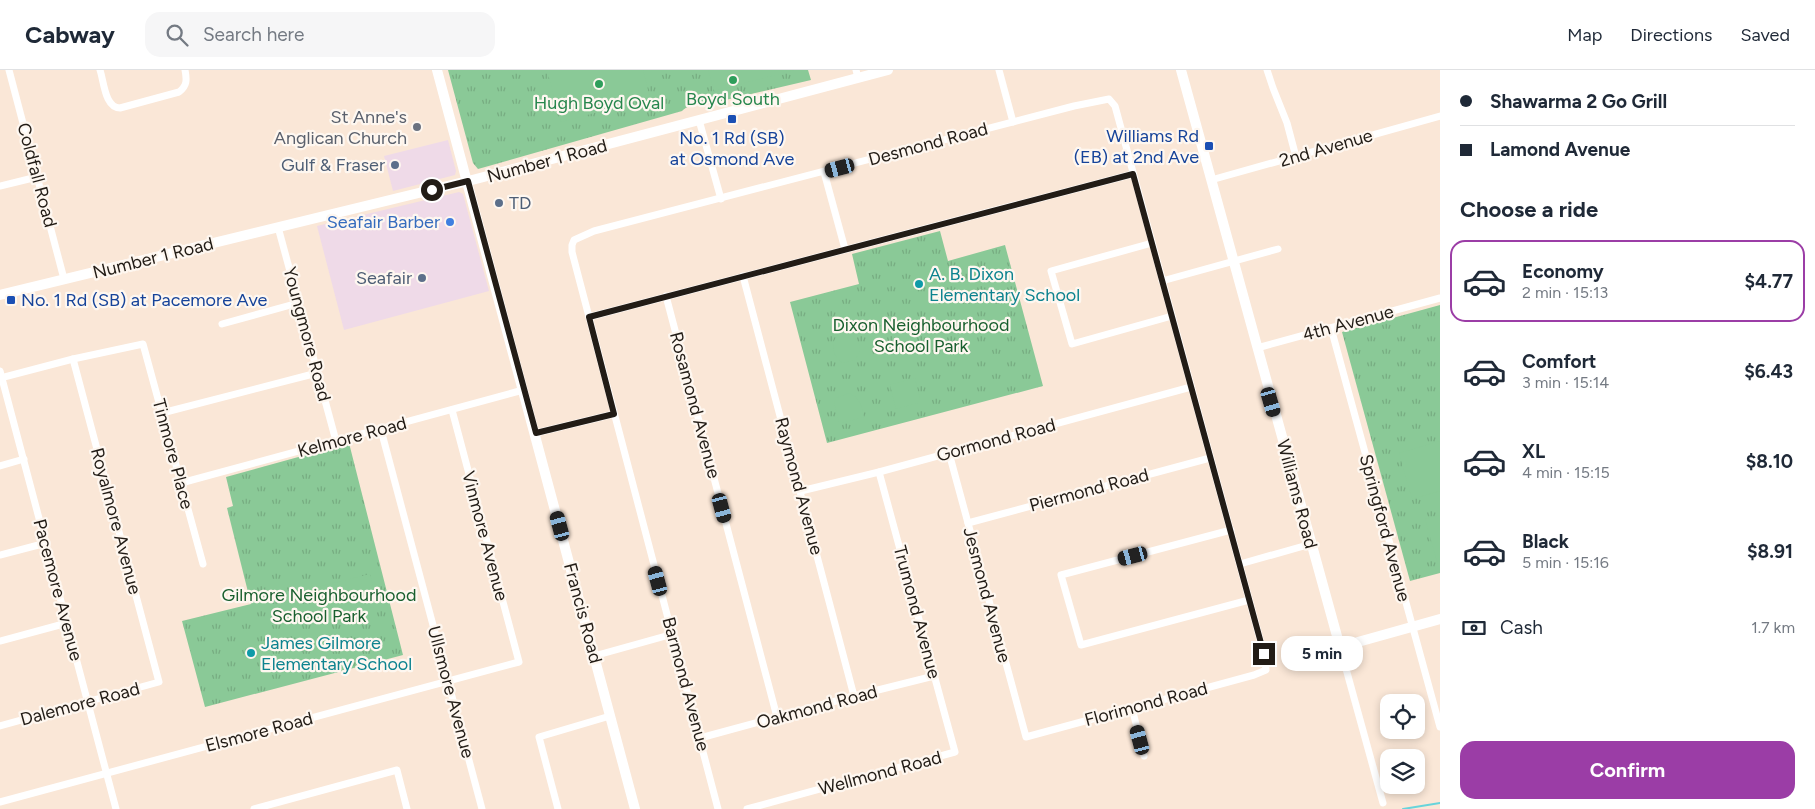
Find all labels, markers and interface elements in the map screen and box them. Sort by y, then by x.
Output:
search box [145,12,495,57]
text: Cabway [25,20,115,49]
icon: search [163,21,191,49]
text: Search here [203,23,304,46]
text: Map [1567,24,1602,46]
text: Directions [1630,24,1712,46]
text: Saved [1740,24,1790,46]
marker: Boyd South [727,74,739,86]
marker: Hugh Boyd Oval [593,78,605,90]
place label: Boyd South [686,88,780,110]
text: Shawarma 2 Go Grill [1490,90,1667,113]
place label: Hugh Boyd Oval [534,92,664,114]
place label: St Anne's Anglican Church [274,106,407,149]
marker: No. 1 Rd (SB) at Osmond Ave [726,113,738,125]
street label: Desmond Road [866,117,990,171]
street label: Coldfall Road [12,120,62,230]
marker: St Anne's Anglican Church [411,121,423,133]
street label: 2nd Avenue [1277,124,1375,172]
place label: Williams Rd (EB) at 2nd Ave [1074,125,1199,168]
place label: No. 1 Rd (SB) at Osmond Ave [670,127,794,170]
street label: Number 1 Road [484,134,610,188]
text: Lamond Avenue [1490,138,1630,161]
marker: Williams Rd (EB) at 2nd Ave [1203,140,1215,152]
place label: Gulf & Fraser [281,154,385,176]
car [823,157,856,179]
marker: Gulf & Fraser [389,159,401,171]
route start [421,179,443,201]
place label: TD [509,192,531,214]
text: Choose a ride [1460,196,1598,223]
marker: TD [493,197,505,209]
place label: Seafair Barber [327,211,440,233]
marker: Seafair Barber [444,216,456,228]
street label: Number 1 Road [90,232,216,284]
icon: car [1462,259,1507,304]
text: Economy [1522,260,1604,283]
place label: A. B. Dixon Elementary School [929,263,1080,306]
street label: Youngmore Road [278,264,336,404]
place label: Seafair [356,267,412,289]
text: $4.77 [1745,270,1793,293]
marker: Seafair [416,272,428,284]
marker: A. B. Dixon Elementary School [913,278,925,290]
text: 2 min · 15:13 [1522,283,1608,302]
place label: No. 1 Rd (SB) at Pacemore Ave [21,289,268,311]
marker: No. 1 Rd (SB) at Pacemore Ave [5,294,17,306]
street label: 4th Avenue [1300,300,1396,346]
park label: Dixon Neighbourhood School Park [832,314,1010,357]
street label: Rosamond Avenue [665,329,725,481]
icon: car [1462,349,1507,394]
text: Comfort [1522,350,1597,373]
text: $6.43 [1744,360,1793,383]
text: 3 min · 15:14 [1522,373,1609,392]
car [1259,386,1282,418]
street label: Tinmore Place [148,396,198,512]
street label: Kelmore Road [295,412,409,462]
street label: Gormond Road [934,414,1058,466]
street label: Raymond Avenue [770,415,828,557]
street label: Williams Road [1272,437,1322,551]
icon: car [1462,439,1507,484]
text: XL [1522,440,1545,463]
street label: Royalmore Avenue [86,445,146,597]
text: $8.10 [1746,450,1793,473]
street label: Springford Avenue [1355,452,1415,604]
street label: Piermond Road [1027,463,1151,517]
text: 4 min · 15:15 [1522,463,1610,482]
street label: Vinmore Avenue [457,469,513,604]
car [710,492,733,524]
car [548,510,571,542]
street label: Pacemore Avenue [28,517,88,664]
street label: Jesmond Avenue [958,525,1016,665]
icon: car [1462,529,1507,574]
text: Black [1522,530,1569,553]
text: $8.91 [1747,540,1793,563]
street label: Trumond Avenue [889,543,945,681]
car [1116,545,1149,567]
text: 5 min · 15:16 [1522,553,1609,572]
street label: Francis Road [559,560,607,666]
car [646,565,669,597]
park label: Gilmore Neighbourhood School Park [221,584,417,627]
icon: cash [1460,614,1488,642]
street label: Barmond Avenue [658,615,715,754]
text: Cash [1500,616,1543,639]
text: 1.7 km [1751,618,1795,637]
street label: Ullsmore Avenue [423,623,479,761]
place label: James Gilmore Elementary School [261,632,412,675]
callout: 5 min [1282,636,1364,672]
route end [1253,643,1275,665]
text: 5 min [1302,644,1342,663]
marker: James Gilmore Elementary School [245,647,257,659]
street label: Dalemore Road [18,677,142,731]
street label: Florimond Road [1082,677,1210,731]
street label: Oakmond Road [754,680,880,734]
map controls [1380,694,1425,794]
button: locate [1380,694,1425,739]
street label: Elsmore Road [203,707,315,757]
car [1128,724,1151,756]
button: Confirm [1460,741,1795,799]
street label: Wellmond Road [816,746,944,800]
button: layers [1380,749,1425,794]

